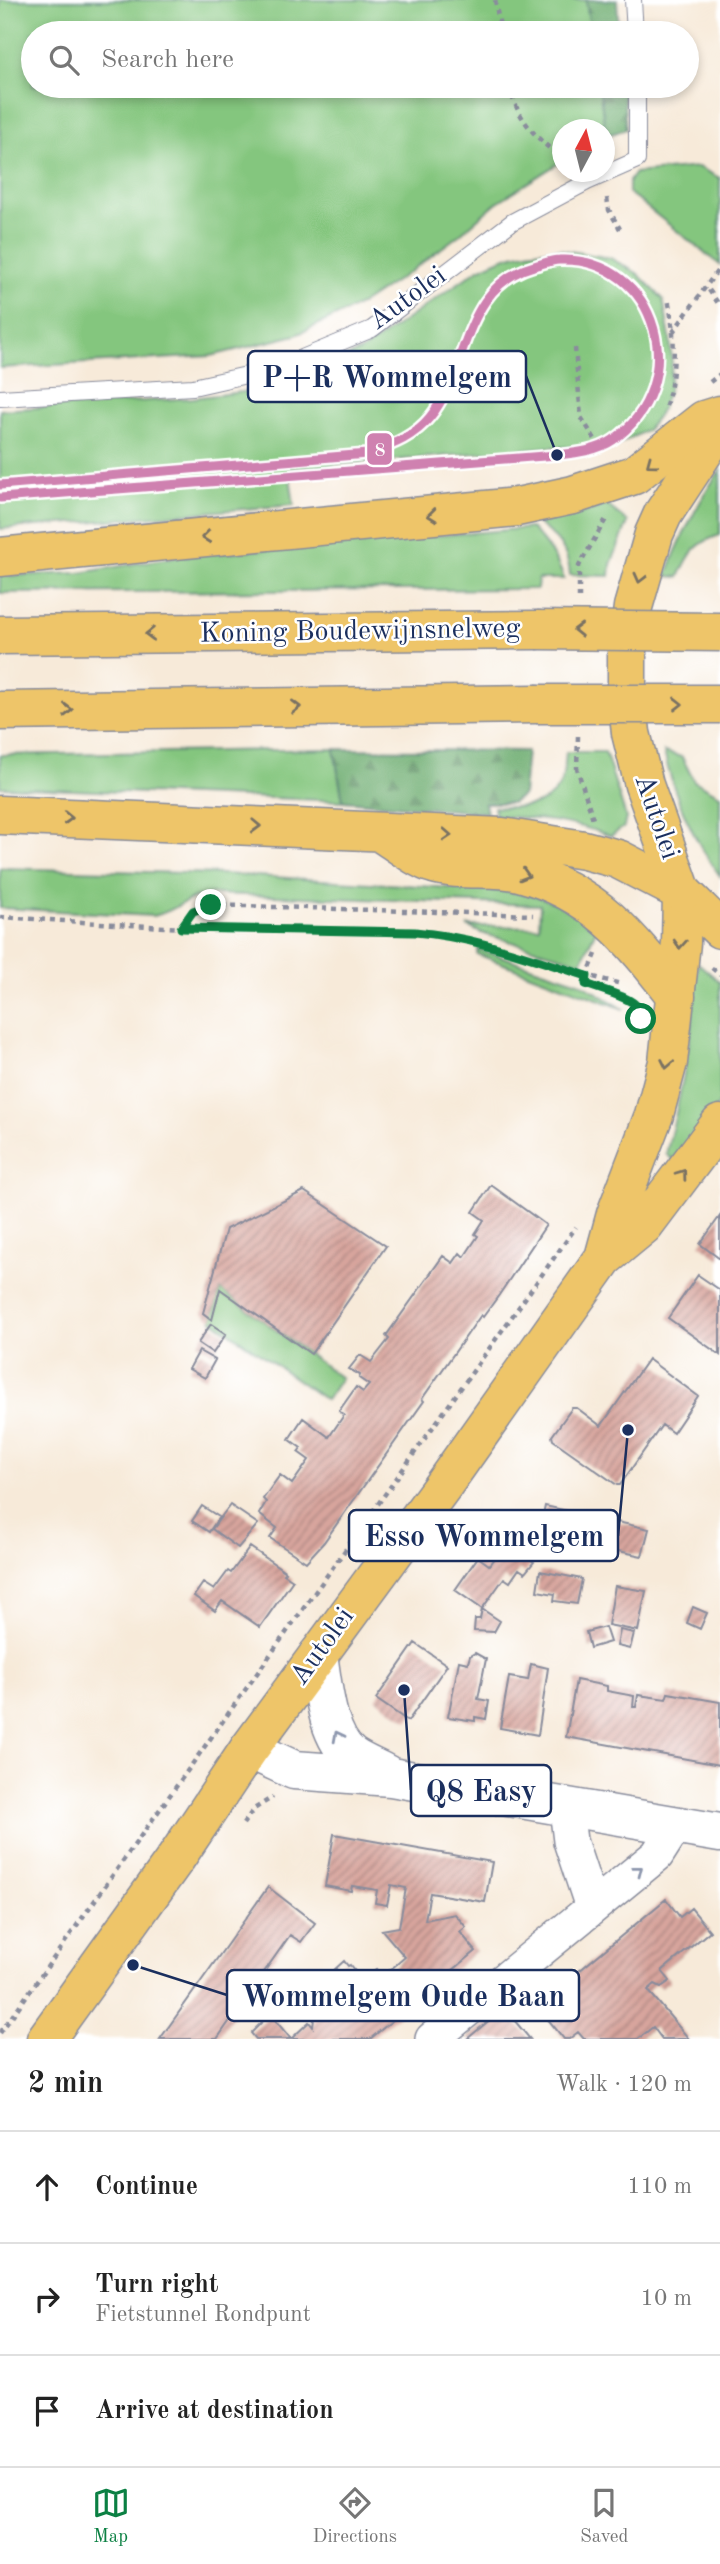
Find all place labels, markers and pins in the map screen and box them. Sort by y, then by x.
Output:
callout: P+R Wommelgem [248,351,526,402]
callout: Esso Wommelgem [349,1510,618,1561]
callout: Q8 Easy [411,1765,551,1816]
callout: Wommelgem Oude Baan [227,1970,579,2021]

